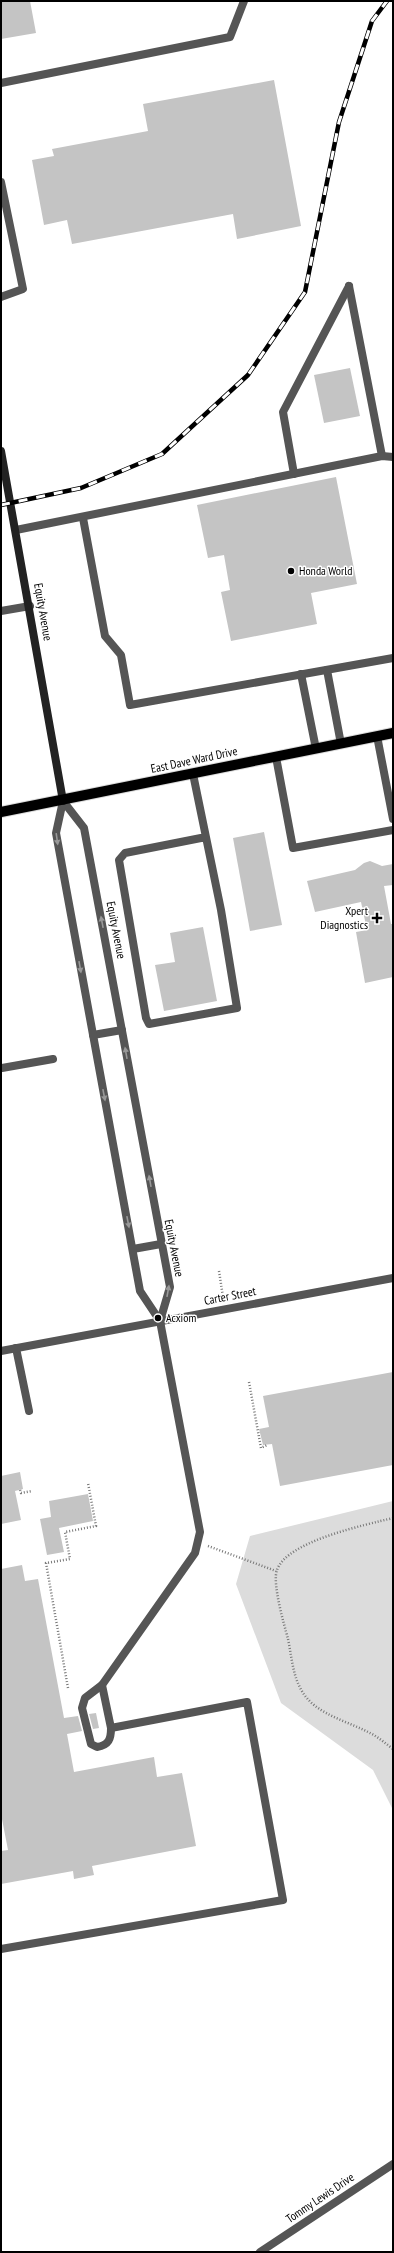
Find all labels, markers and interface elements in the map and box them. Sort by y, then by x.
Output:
place label: Honda World [299,563,352,578]
marker: Honda World [286,566,296,576]
street label: Equity Avenue [31,582,56,642]
street label: East Dave Ward Drive [149,743,239,776]
one-way arrow [54,833,60,845]
street label: Equity Avenue [104,900,129,960]
place label: Xpert Diagnostics [320,903,369,932]
marker: Xpert Diagnostics [371,912,383,924]
one-way arrow [99,916,105,929]
one-way arrow [77,961,83,973]
one-way arrow [123,1047,129,1059]
one-way arrow [101,1088,107,1101]
one-way arrow [146,1175,152,1187]
one-way arrow [125,1216,131,1228]
street label: Equity Avenue [162,1218,187,1278]
street label: Carter Street [203,1283,258,1308]
one-way arrow [165,1285,171,1297]
place label: Acxiom [166,1310,196,1325]
marker: Acxiom [153,1313,163,1323]
street label: Tommy Lewis Drive [283,2169,357,2226]

